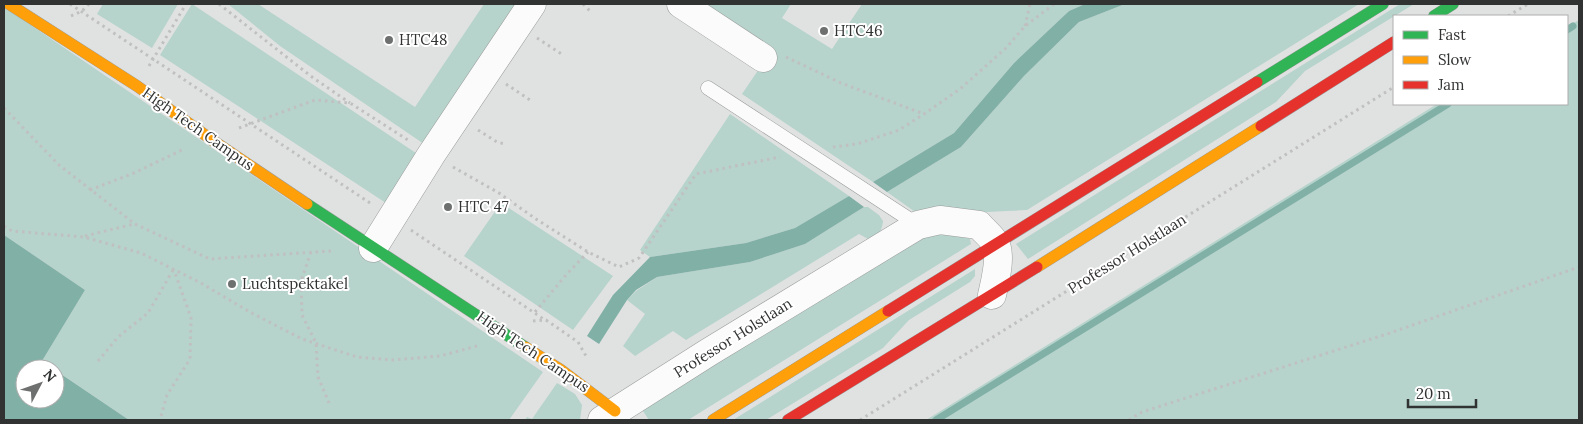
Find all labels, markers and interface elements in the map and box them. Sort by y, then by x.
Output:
legend [1393,15,1568,105]
place label: HTC46 [834,21,883,40]
marker: HTC46 [818,25,830,37]
text: Fast [1438,25,1466,44]
place label: HTC48 [399,30,447,49]
marker: HTC48 [383,34,395,46]
text: Slow [1438,50,1471,69]
text: Jam [1437,75,1465,94]
street label: High Tech Campus [139,83,258,174]
place label: HTC 47 [458,197,509,216]
marker: HTC 47 [442,201,454,213]
street label: Professor Holstlaan [1064,209,1189,298]
place label: Luchtspektakel [242,274,348,293]
marker: Luchtspektakel [226,278,238,290]
street label: Professor Holstlaan [670,293,795,382]
street label: High Tech Campus [473,307,593,396]
north arrow [15,359,65,409]
text: N [39,365,60,386]
scale bar [1408,376,1476,408]
text: 20 m [1416,384,1451,403]

